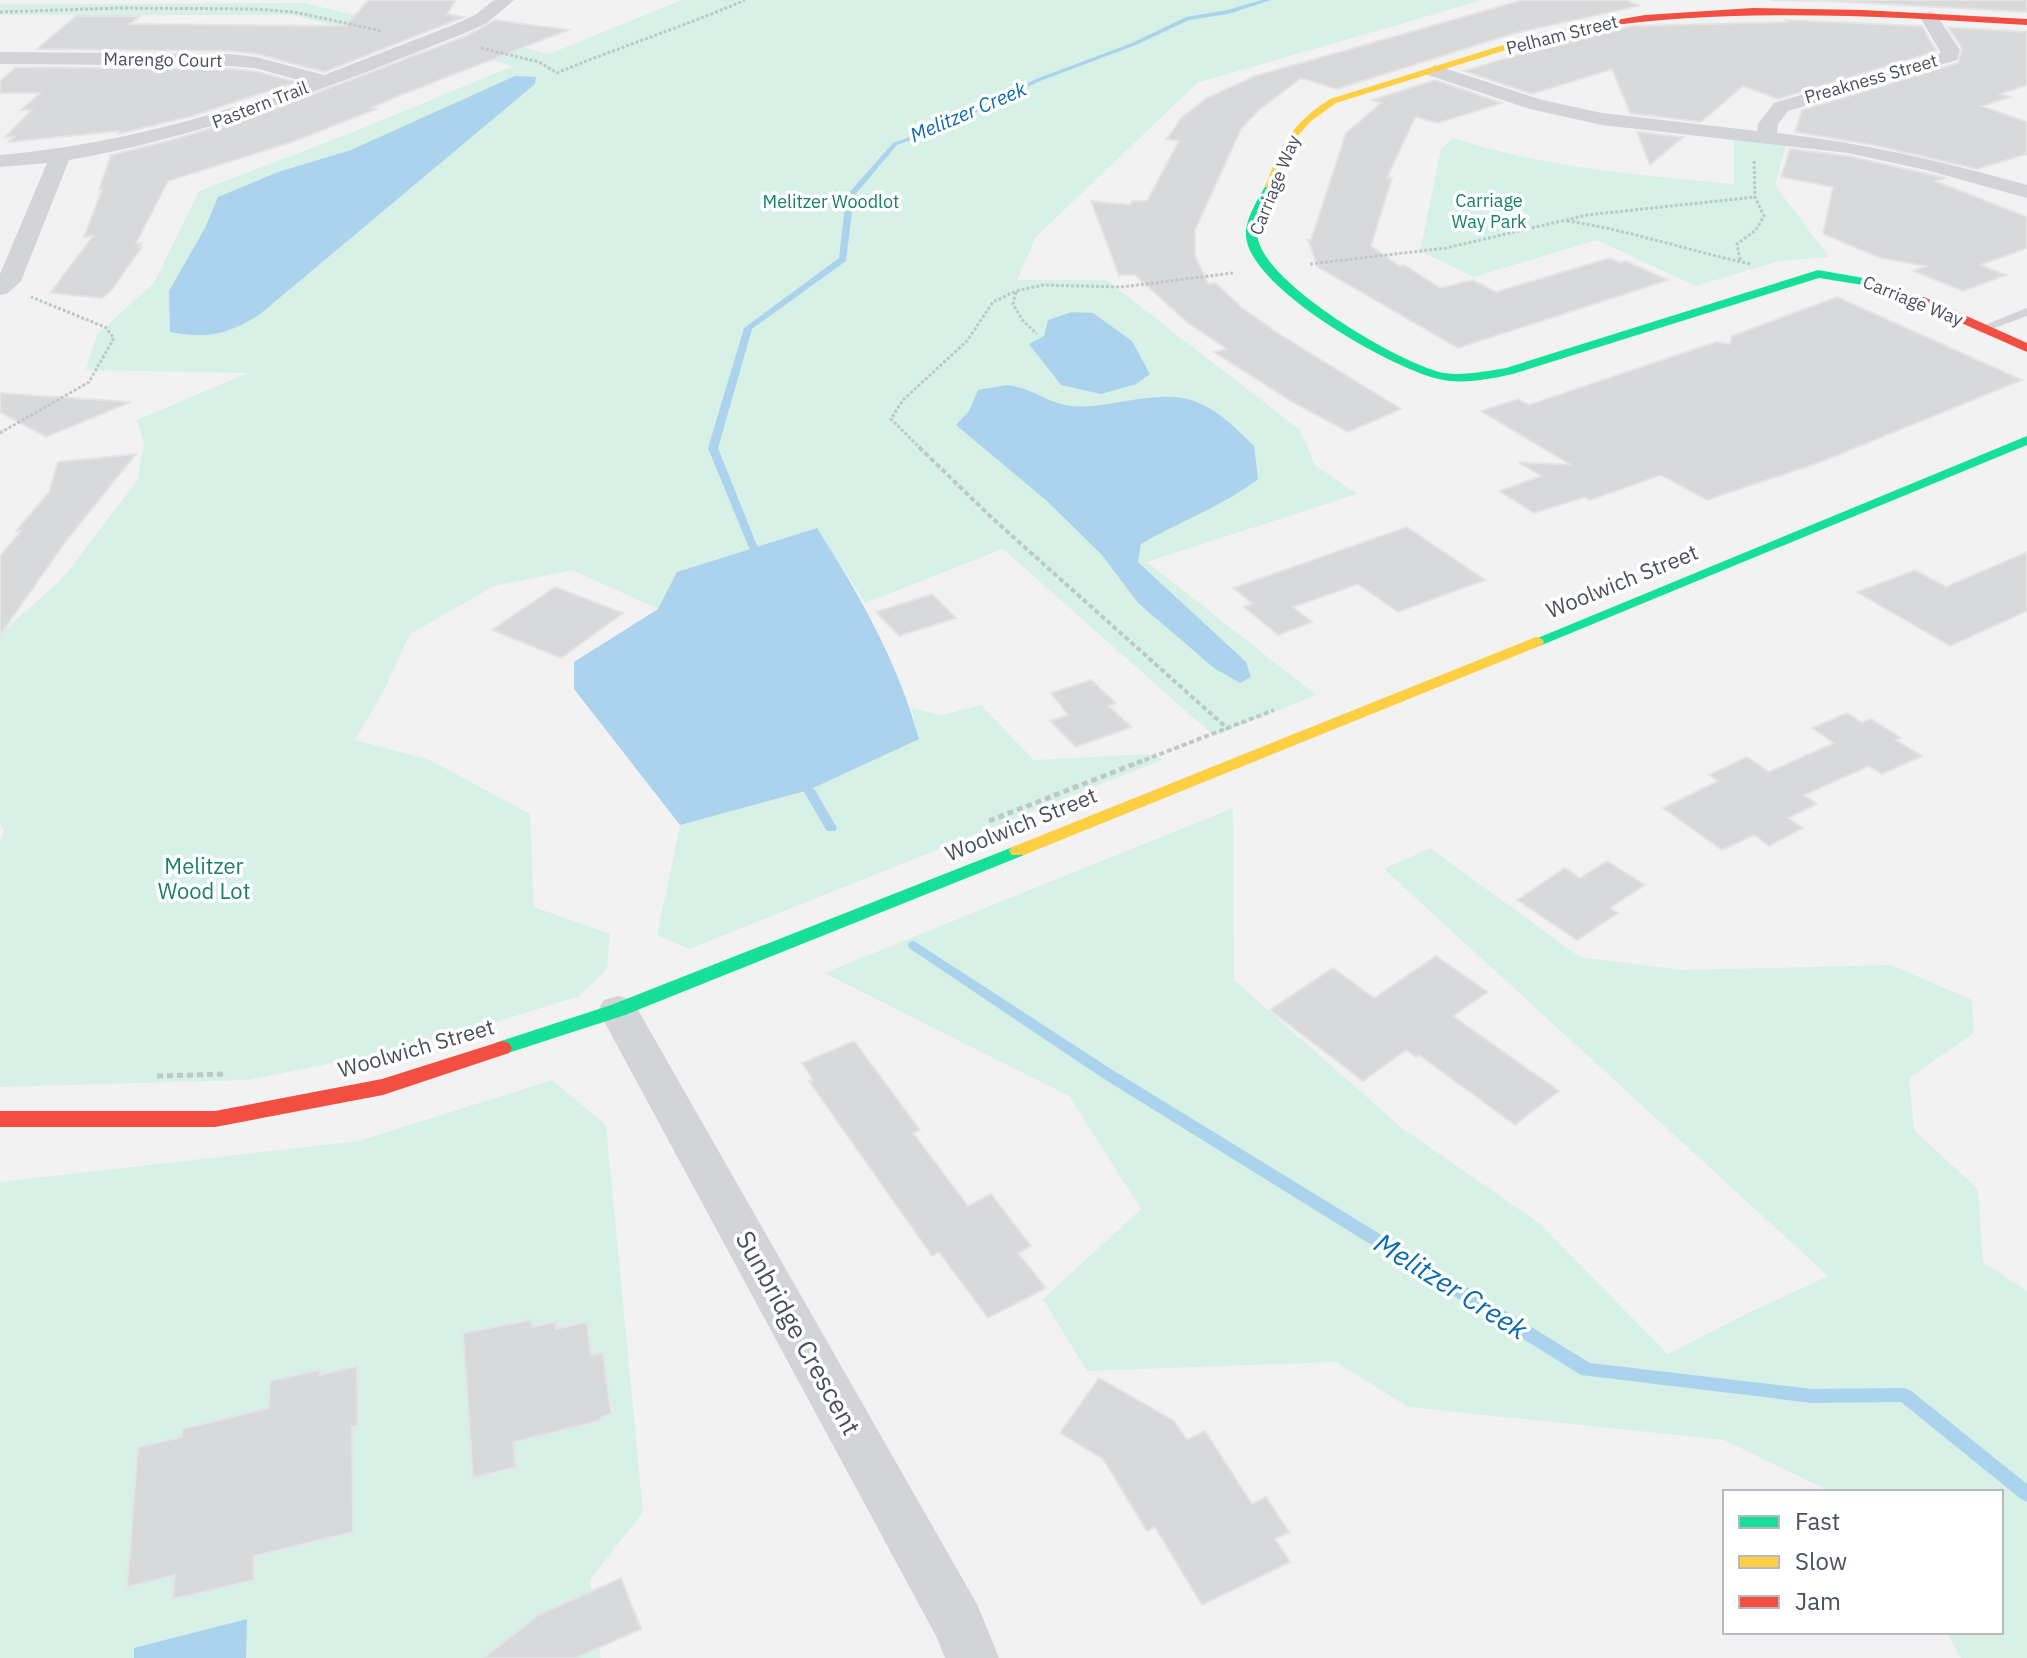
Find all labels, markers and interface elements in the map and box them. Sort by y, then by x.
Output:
street label: Pelham Street [1504,10,1620,60]
street label: Marengo Court [103,47,223,72]
street label: Preakness Street [1802,49,1940,109]
water label: Melitzer Creek [905,75,1031,148]
street label: Pastern Trail [208,76,311,133]
street label: Carriage Way [1244,131,1305,238]
park label: Carriage Way Park [1451,189,1527,233]
park label: Melitzer Woodlot [763,190,899,213]
street label: Carriage Way [1860,270,1967,331]
street label: Woolwich Street [1542,537,1702,624]
street label: Woolwich Street [941,780,1101,867]
park label: Melitzer Wood Lot [158,851,250,905]
street label: Woolwich Street [334,1011,497,1084]
street label: Sunbridge Crescent [729,1224,869,1441]
water label: Melitzer Creek [1368,1224,1535,1347]
legend [1723,1490,2003,1634]
text: Fast [1795,1505,1840,1537]
text: Slow [1795,1545,1847,1577]
text: Jam [1795,1585,1841,1617]

